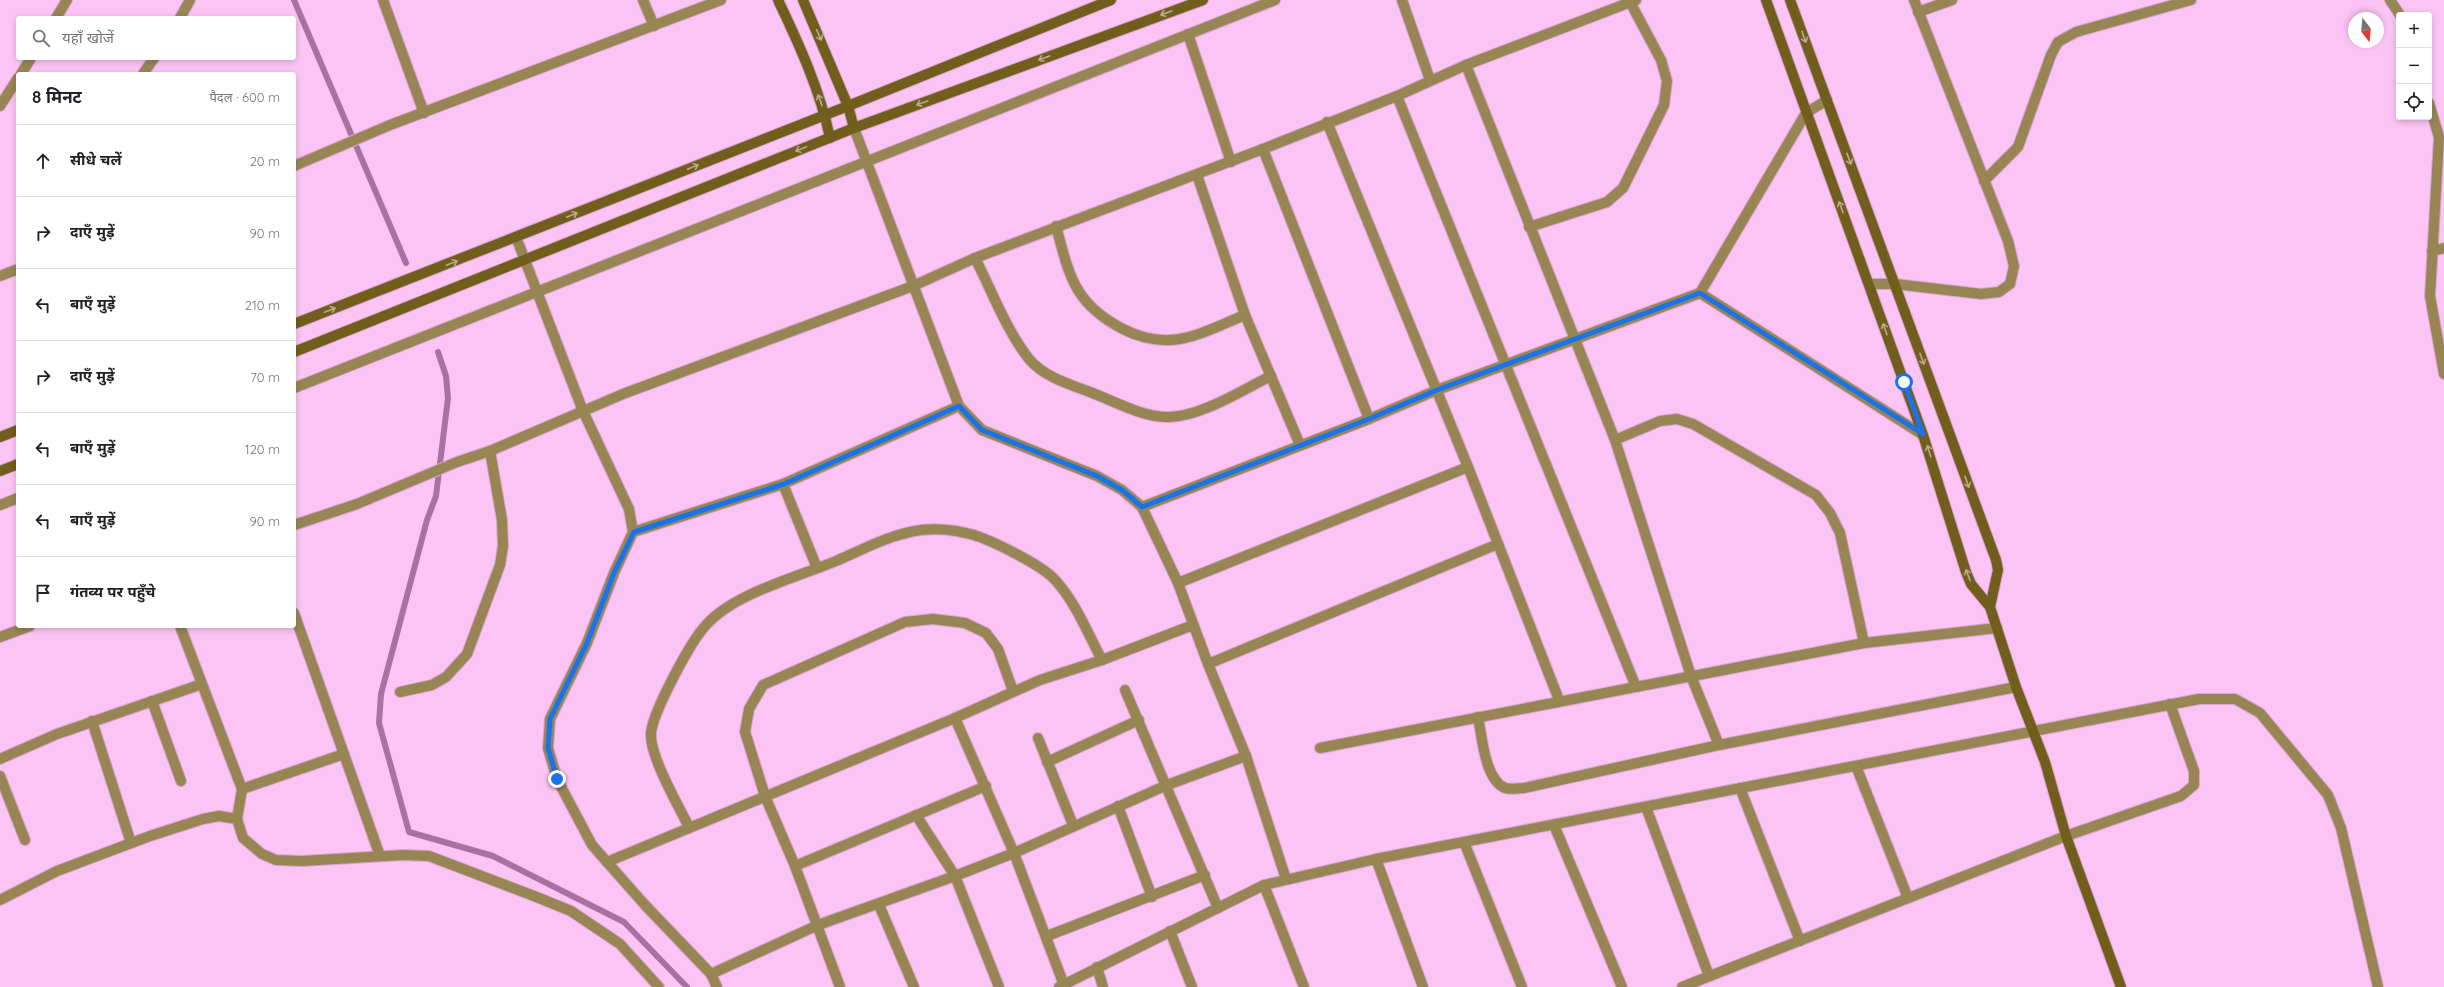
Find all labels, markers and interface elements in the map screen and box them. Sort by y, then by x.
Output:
one-way arrow [1161,10,1173,18]
north arrow [2348,12,2384,48]
map controls [2396,12,2432,120]
button: + [2396,12,2432,48]
search box [16,16,296,60]
icon: search [30,27,52,49]
text: यहाँ खोजें [62,28,114,47]
one-way arrow [816,29,823,41]
one-way arrow [1800,30,1808,42]
button: − [2396,48,2432,84]
one-way arrow [1039,55,1051,63]
button: locate [2396,84,2432,120]
text: 8 मिनट [32,86,82,107]
text: पैदल · 600 m [209,89,280,105]
one-way arrow [815,95,823,107]
one-way arrow [917,100,929,108]
one-way arrow [795,146,807,154]
icon: ahead [32,150,54,172]
text: सीधे चलें [70,150,121,169]
one-way arrow [1845,152,1853,164]
text: 20 m [250,153,280,169]
one-way arrow [687,162,699,170]
one-way arrow [1836,201,1844,213]
one-way arrow [566,210,578,218]
icon: right [32,222,54,244]
text: दाएँ मुड़ें [70,222,114,241]
text: 90 m [250,225,280,241]
one-way arrow [445,258,457,266]
icon: left [32,294,54,316]
text: बाएँ मुड़ें [70,294,115,313]
text: 210 m [245,297,280,313]
one-way arrow [324,305,336,313]
one-way arrow [1881,323,1889,335]
one-way arrow [1919,353,1927,365]
icon: right [32,366,54,388]
text: दाएँ मुड़ें [70,366,114,385]
text: 70 m [250,369,280,385]
route start [1895,373,1913,391]
icon: left [32,438,54,460]
text: बाएँ मुड़ें [70,438,115,457]
text: 120 m [245,441,280,457]
one-way arrow [1924,446,1932,458]
one-way arrow [1964,475,1971,488]
icon: left [32,510,54,532]
text: बाएँ मुड़ें [70,510,115,529]
text: 90 m [250,513,280,529]
one-way arrow [1964,570,1972,582]
icon: arrive [32,582,54,604]
text: गंतव्य पर पहुँचे [70,582,156,601]
route end [548,770,566,788]

